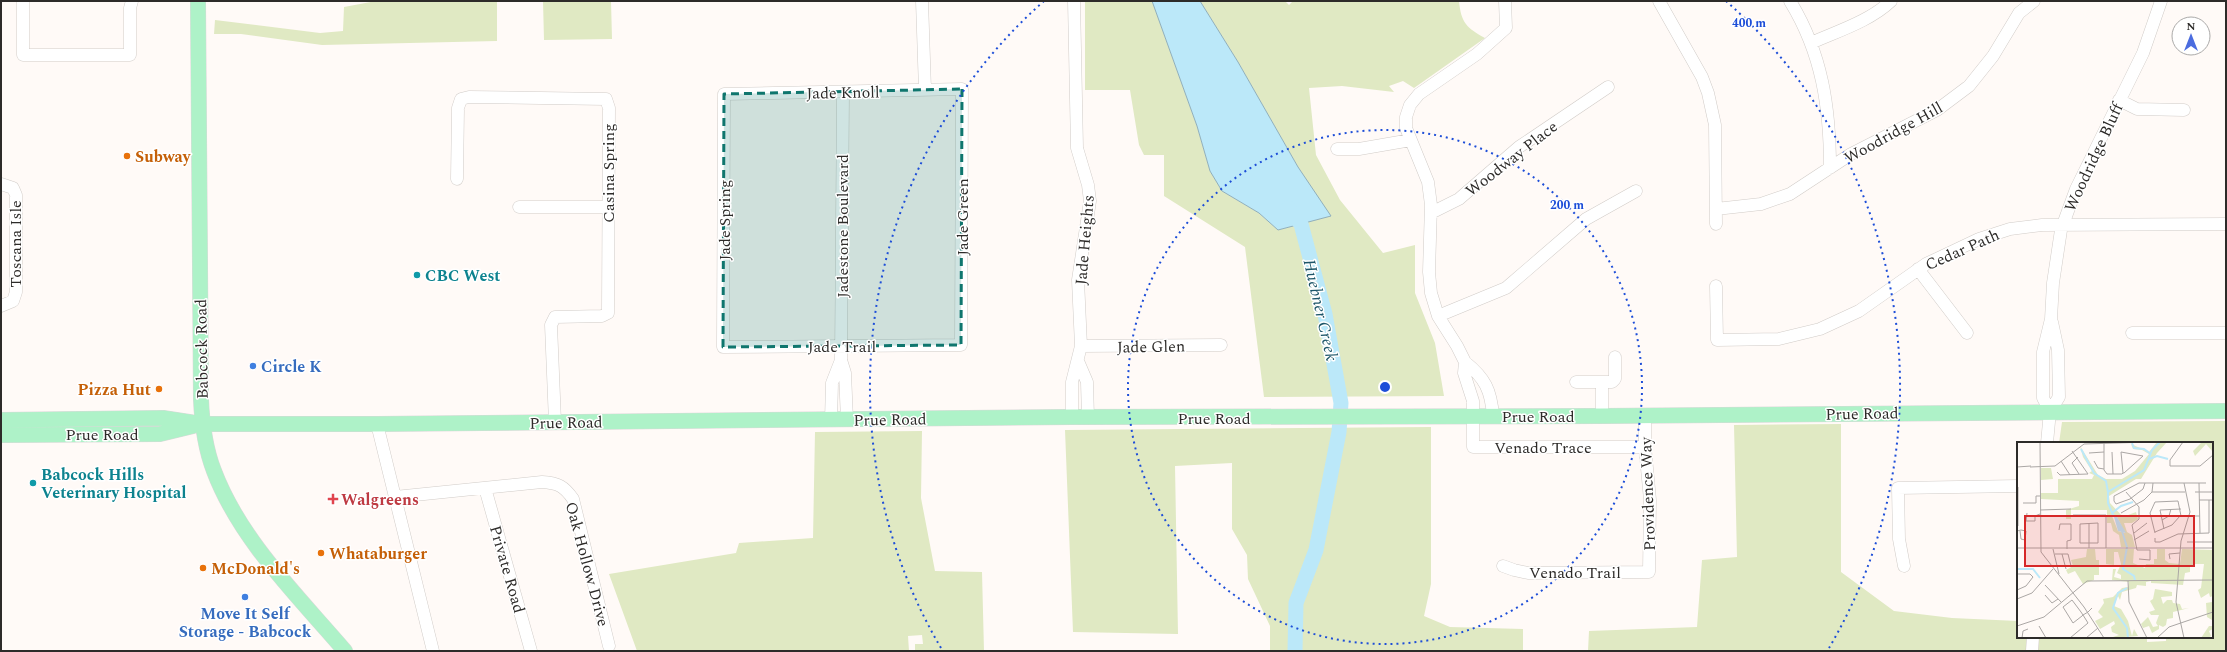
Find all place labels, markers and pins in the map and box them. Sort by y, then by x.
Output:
place label: Subway [135,145,192,169]
marker: Subway [122,151,132,161]
place label: CBC West [425,264,501,288]
marker: CBC West [412,270,422,280]
place label: Circle K [261,355,322,379]
marker: Circle K [248,361,258,371]
place label: Pizza Hut [78,378,151,402]
centre of rings [1378,380,1392,394]
marker: Pizza Hut [154,384,164,394]
place label: Babcock Hills Veterinary Hospital [41,463,187,505]
marker: Babcock Hills Veterinary Hospital [28,478,38,488]
place label: Walgreens [341,488,419,512]
marker: Walgreens [328,494,338,504]
place label: Whataburger [329,542,427,566]
marker: Whataburger [316,548,326,558]
place label: McDonald's [211,557,300,581]
marker: McDonald's [198,563,208,573]
marker: Move It Self Storage - Babcock [240,592,250,602]
place label: Move It Self Storage - Babcock [179,602,312,644]

